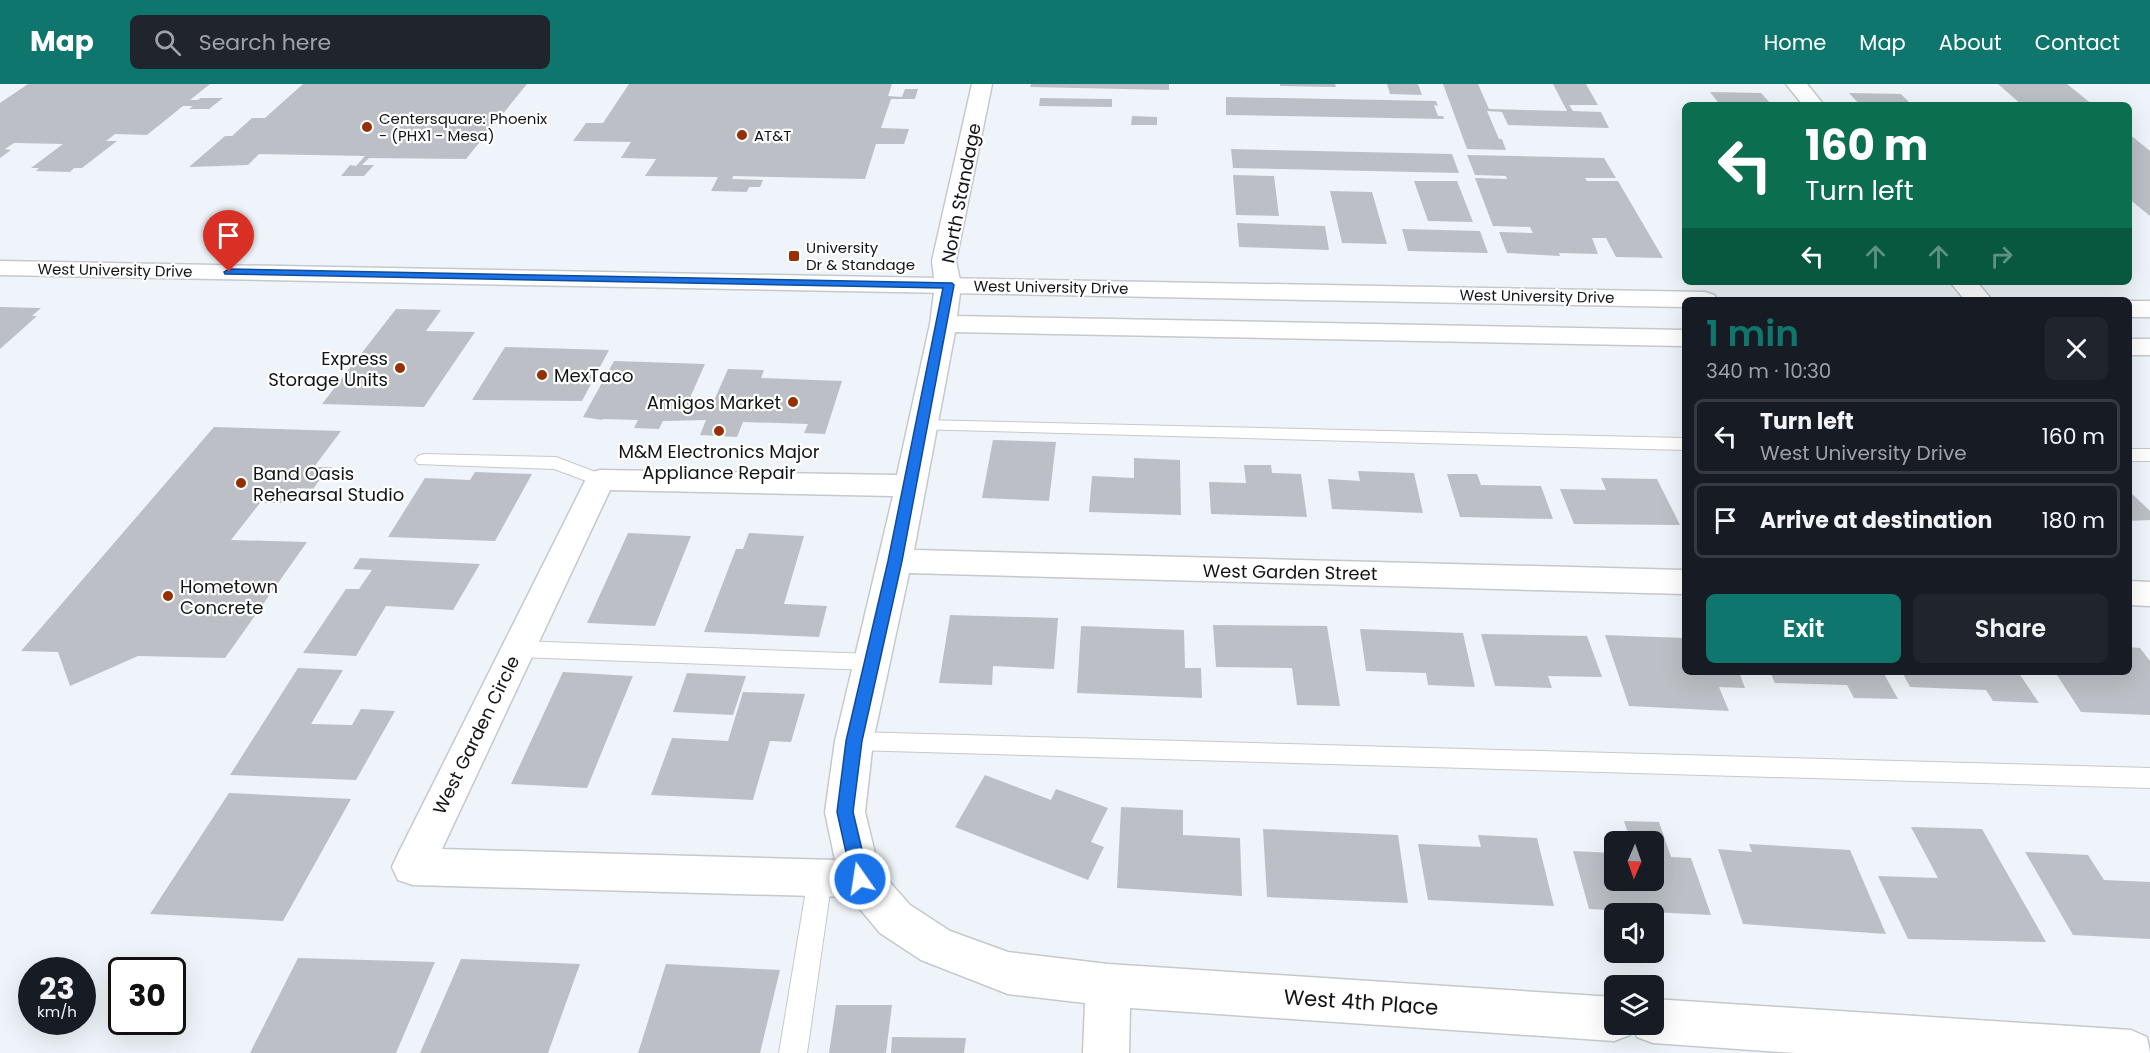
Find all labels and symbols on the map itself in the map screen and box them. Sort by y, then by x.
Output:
place label: Centersquare: Phoenix - (PHX1 - Mesa) [379,108,547,146]
marker: Centersquare: Phoenix - (PHX1 - Mesa) [360,120,374,134]
street label: North Standage [935,121,987,265]
place label: AT&T [754,125,791,146]
marker: AT&T [735,128,749,142]
pin [203,210,254,272]
place label: University Dr & Standage [806,237,915,275]
marker: University Dr & Standage [787,249,801,263]
street label: West University Drive [37,258,193,282]
street label: West University Drive [973,275,1129,299]
street label: West University Drive [1459,284,1615,308]
place label: Express Storage Units [268,346,388,392]
marker: Express Storage Units [393,361,407,375]
place label: MexTaco [554,363,634,388]
marker: MexTaco [535,368,549,382]
place label: Amigos Market [647,390,781,415]
marker: Amigos Market [786,395,800,409]
marker: M&M Electronics Major Appliance Repair [712,424,726,438]
place label: M&M Electronics Major Appliance Repair [618,439,820,485]
place label: Band Oasis Rehearsal Studio [253,461,404,507]
marker: Band Oasis Rehearsal Studio [234,476,248,490]
street label: West Garden Street [1202,558,1378,586]
place label: Hometown Concrete [180,574,278,620]
marker: Hometown Concrete [161,589,175,603]
street label: West Garden Circle [427,652,525,818]
north arrow [1604,831,1664,891]
position arrow [828,847,892,911]
speed limit sign: 30 [108,957,186,1035]
street label: West 4th Place [1283,982,1439,1022]

